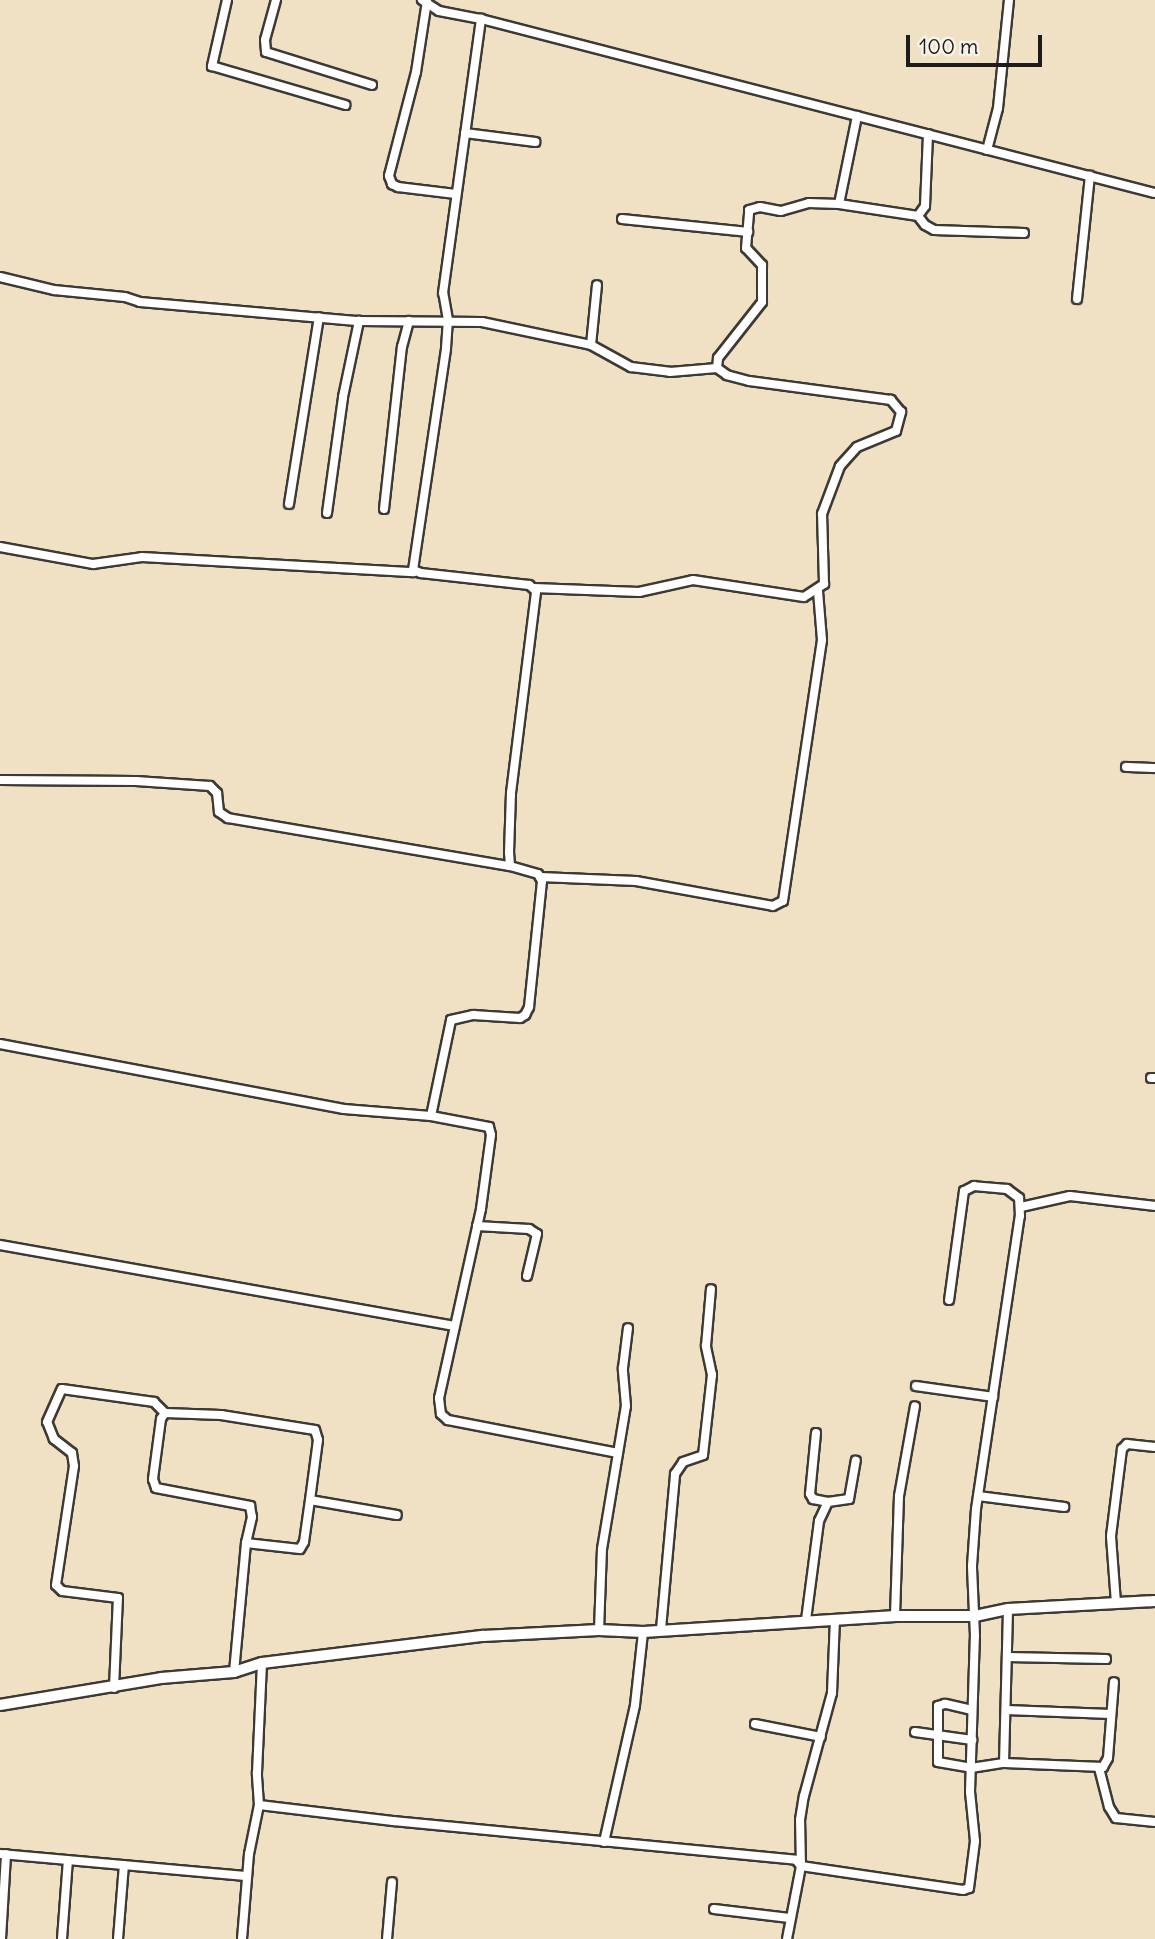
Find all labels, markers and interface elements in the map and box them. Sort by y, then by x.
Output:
scale bar [910,21,1046,65]
text: 100 m [919,33,978,60]

